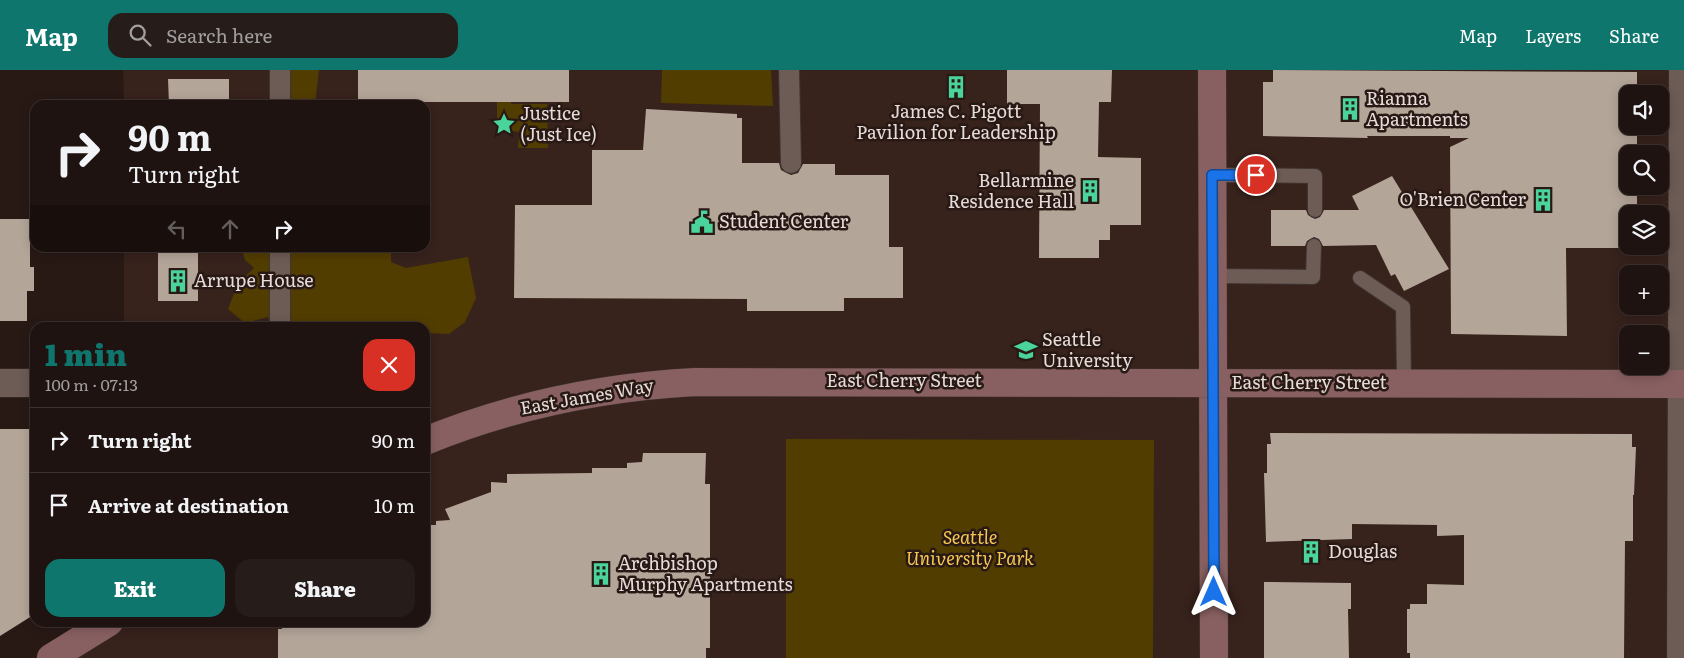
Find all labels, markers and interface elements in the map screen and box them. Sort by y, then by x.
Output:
search box [108,13,458,58]
text: Map [25,18,78,53]
icon: search [126,21,154,49]
text: Search here [166,21,272,49]
text: Map [1459,22,1497,49]
text: Layers [1525,22,1581,49]
text: Share [1609,22,1659,49]
building icon: James C. Pigott Pavilion for Leadership [943,74,969,100]
place label: Rianna Apartments [1366,84,1468,132]
map controls [1619,85,1669,375]
button: sound [1619,85,1669,135]
building icon: Rianna Apartments [1337,96,1363,122]
place label: James C. Pigott Pavilion for Leadership [856,97,1056,145]
place label: Justice (Just Ice) [520,99,597,147]
text: 90 m [128,110,212,162]
place icon: Justice (Just Ice) [491,111,517,137]
icon: right [45,120,110,185]
button: search [1619,145,1669,195]
pin [1235,154,1277,196]
text: Turn right [128,157,240,190]
icon: arrive [1242,161,1270,189]
place label: Bellarmine Residence Hall [948,166,1074,214]
building icon: Bellarmine Residence Hall [1077,178,1103,204]
place label: O'Brien Center [1399,185,1526,212]
building icon: O'Brien Center [1530,187,1556,213]
button: layers [1619,205,1669,255]
place label: Student Center [719,207,849,234]
public building icon: Student Center [689,209,715,235]
icon: left [163,215,191,243]
icon: ahead [216,215,244,243]
icon: right [269,215,297,243]
button: + [1619,265,1669,315]
place label: Arrupe House [194,266,314,293]
building icon: Arrupe House [165,268,191,294]
place label: Seattle University [1042,325,1133,373]
button: − [1619,325,1669,375]
text: 1 min [45,331,127,375]
school or university icon: Seattle University [1013,337,1039,363]
button: close [363,339,415,391]
street label: East Cherry Street [826,366,983,393]
street label: East Cherry Street [1231,368,1388,395]
street label: East James Way [518,370,656,421]
text: 100 m · 07:13 [45,372,138,396]
icon: right [45,426,73,454]
text: Turn right [88,426,192,454]
text: 90 m [372,426,415,454]
icon: arrive [45,491,73,519]
text: Arrive at destination [88,491,289,519]
text: 10 m [374,491,415,519]
park label: Seattle University Park [906,523,1034,571]
place label: Douglas [1328,537,1397,564]
building icon: Douglas [1298,539,1324,565]
place label: Archbishop Murphy Apartments [618,549,793,597]
button: Exit [45,559,225,617]
button: Share [235,559,415,617]
building icon: Archbishop Murphy Apartments [588,561,614,587]
position arrow [1187,565,1239,617]

